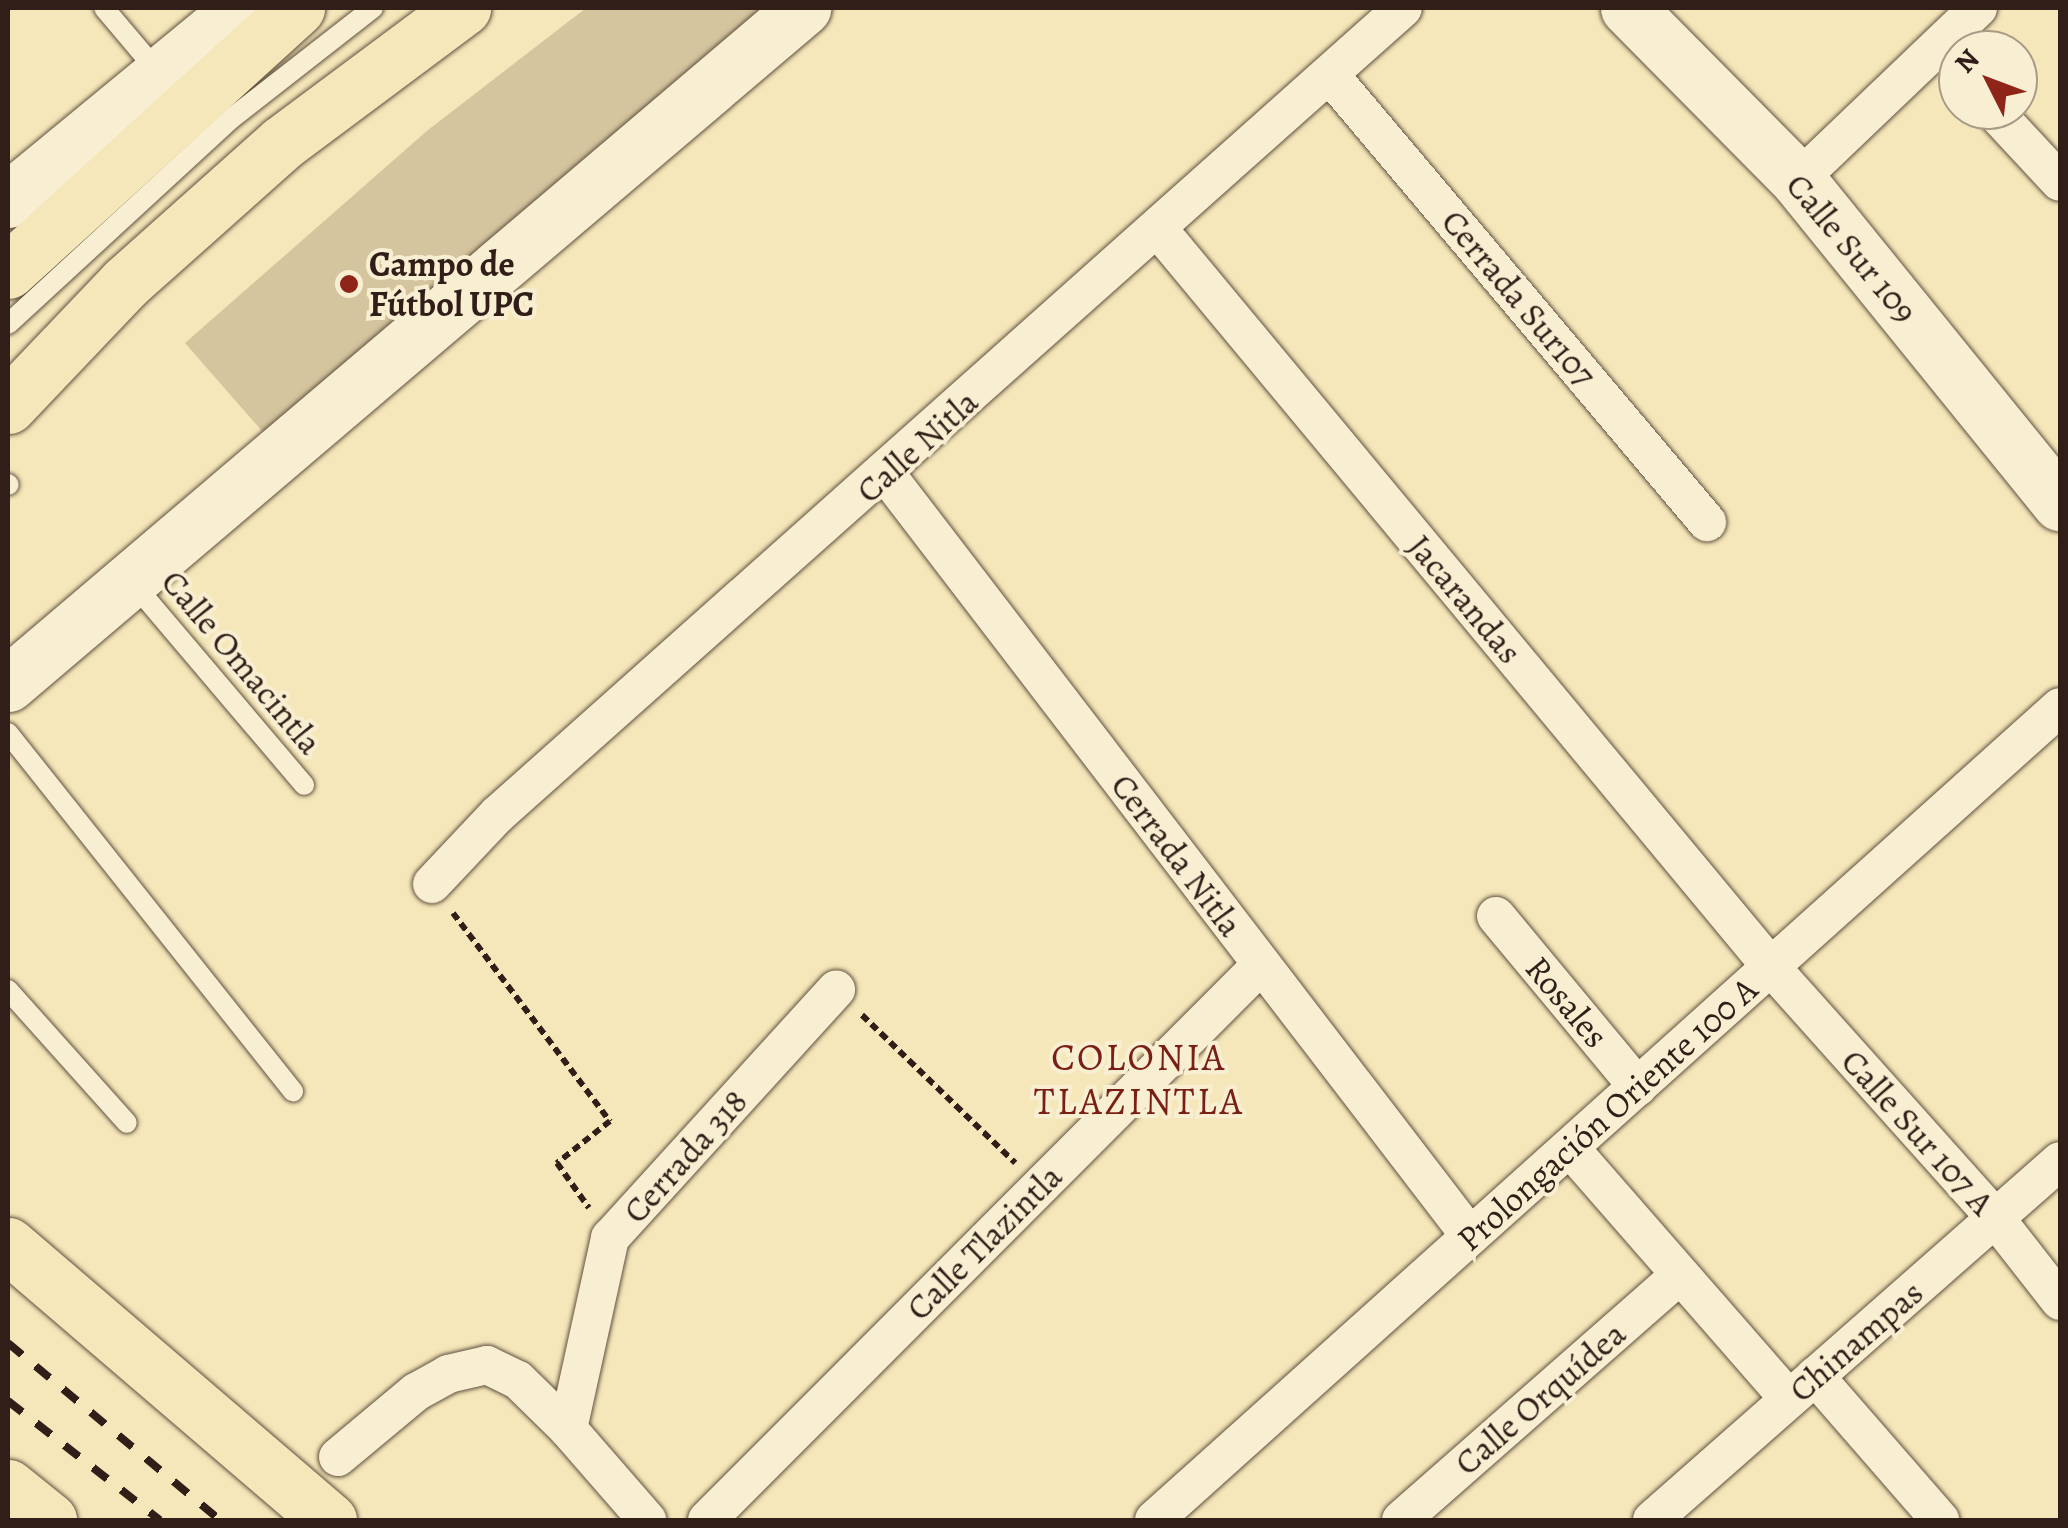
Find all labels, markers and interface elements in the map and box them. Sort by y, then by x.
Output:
north arrow [1938,30,2038,130]
text: N [1946,41,1988,82]
street label: Calle Sur 109 [1777,165,1927,331]
street label: Cerrada Sur107 [1433,201,1605,395]
place label: Campo de Fútbol UPC [369,243,534,325]
marker: Campo de Fútbol UPC [338,273,360,295]
street label: Calle Nitla [848,381,986,511]
street label: Jacarandas [1399,526,1531,672]
street label: Calle Omacintla [153,561,331,763]
street label: Cerrada Nitla [1102,765,1252,945]
street label: Rosales [1517,948,1617,1056]
street label: Prolongación Oriente 100 A [1448,968,1766,1260]
district label: COLONIA TLAZINTLA [1034,1035,1244,1124]
street label: Calle Sur 107 A [1833,1041,2003,1223]
street label: Cerrada 318 [614,1081,756,1231]
street label: Calle Tlazintla [897,1155,1071,1329]
street label: Chinampas [1780,1271,1932,1411]
street label: Calle Orquídea [1446,1312,1634,1484]

